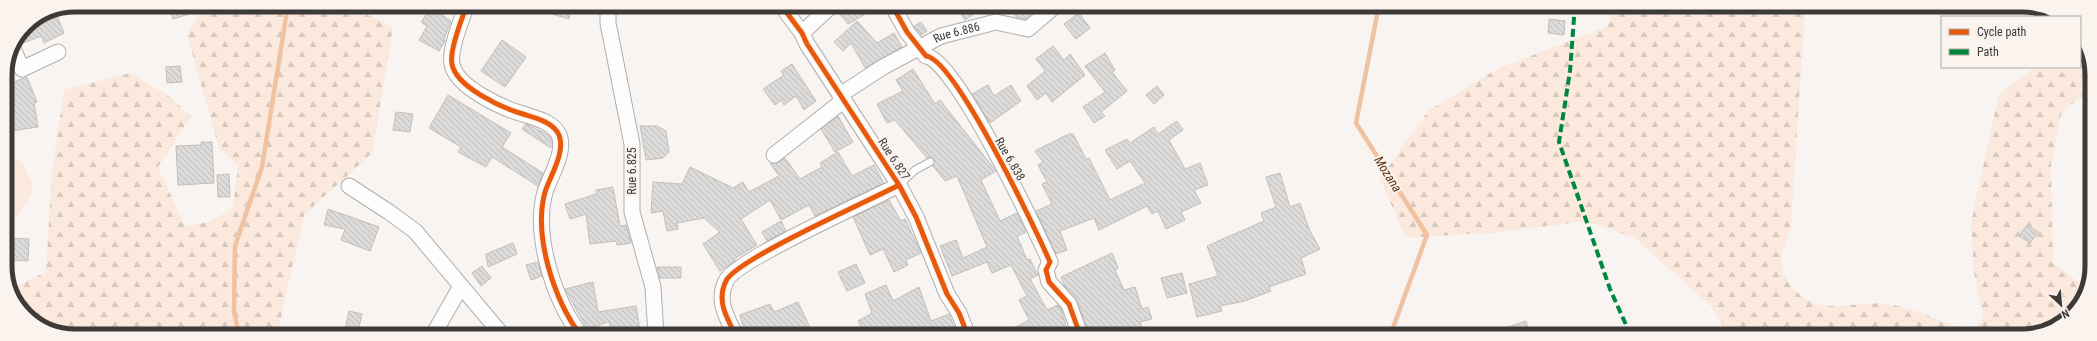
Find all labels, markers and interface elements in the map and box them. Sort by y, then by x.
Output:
legend [1941,16,2081,68]
street label: Rue 6.886 [931,19,981,46]
text: Cycle path [1977,25,2027,39]
text: Path [1977,45,1999,59]
street label: Rue 6.827 [875,135,913,183]
street label: Rue 6.838 [992,135,1028,183]
street label: Rue 6.825 [625,147,639,195]
water label: Mozana [1371,153,1405,195]
north arrow [2041,285,2081,325]
text: N [2059,306,2071,321]

